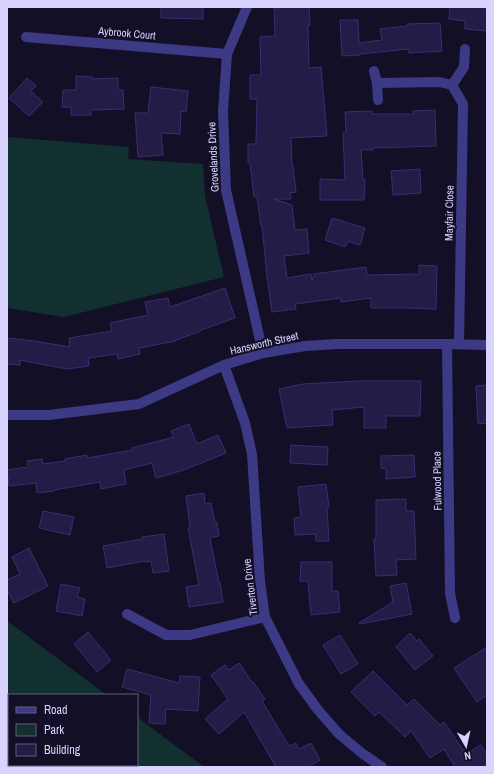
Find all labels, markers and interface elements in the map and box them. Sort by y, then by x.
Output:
street label: Aybrook Court [97,23,157,43]
street label: Grovelands Drive [204,122,222,192]
street label: Mayfair Close [442,185,456,241]
street label: Hansworth Street [228,328,300,358]
street label: Fulwood Place [429,451,445,511]
street label: Tiverton Drive [240,558,260,616]
legend [8,694,138,766]
text: Road [44,702,68,718]
text: Park [44,722,64,738]
north arrow [446,726,486,766]
text: Building [44,742,81,758]
text: N [463,748,472,763]

